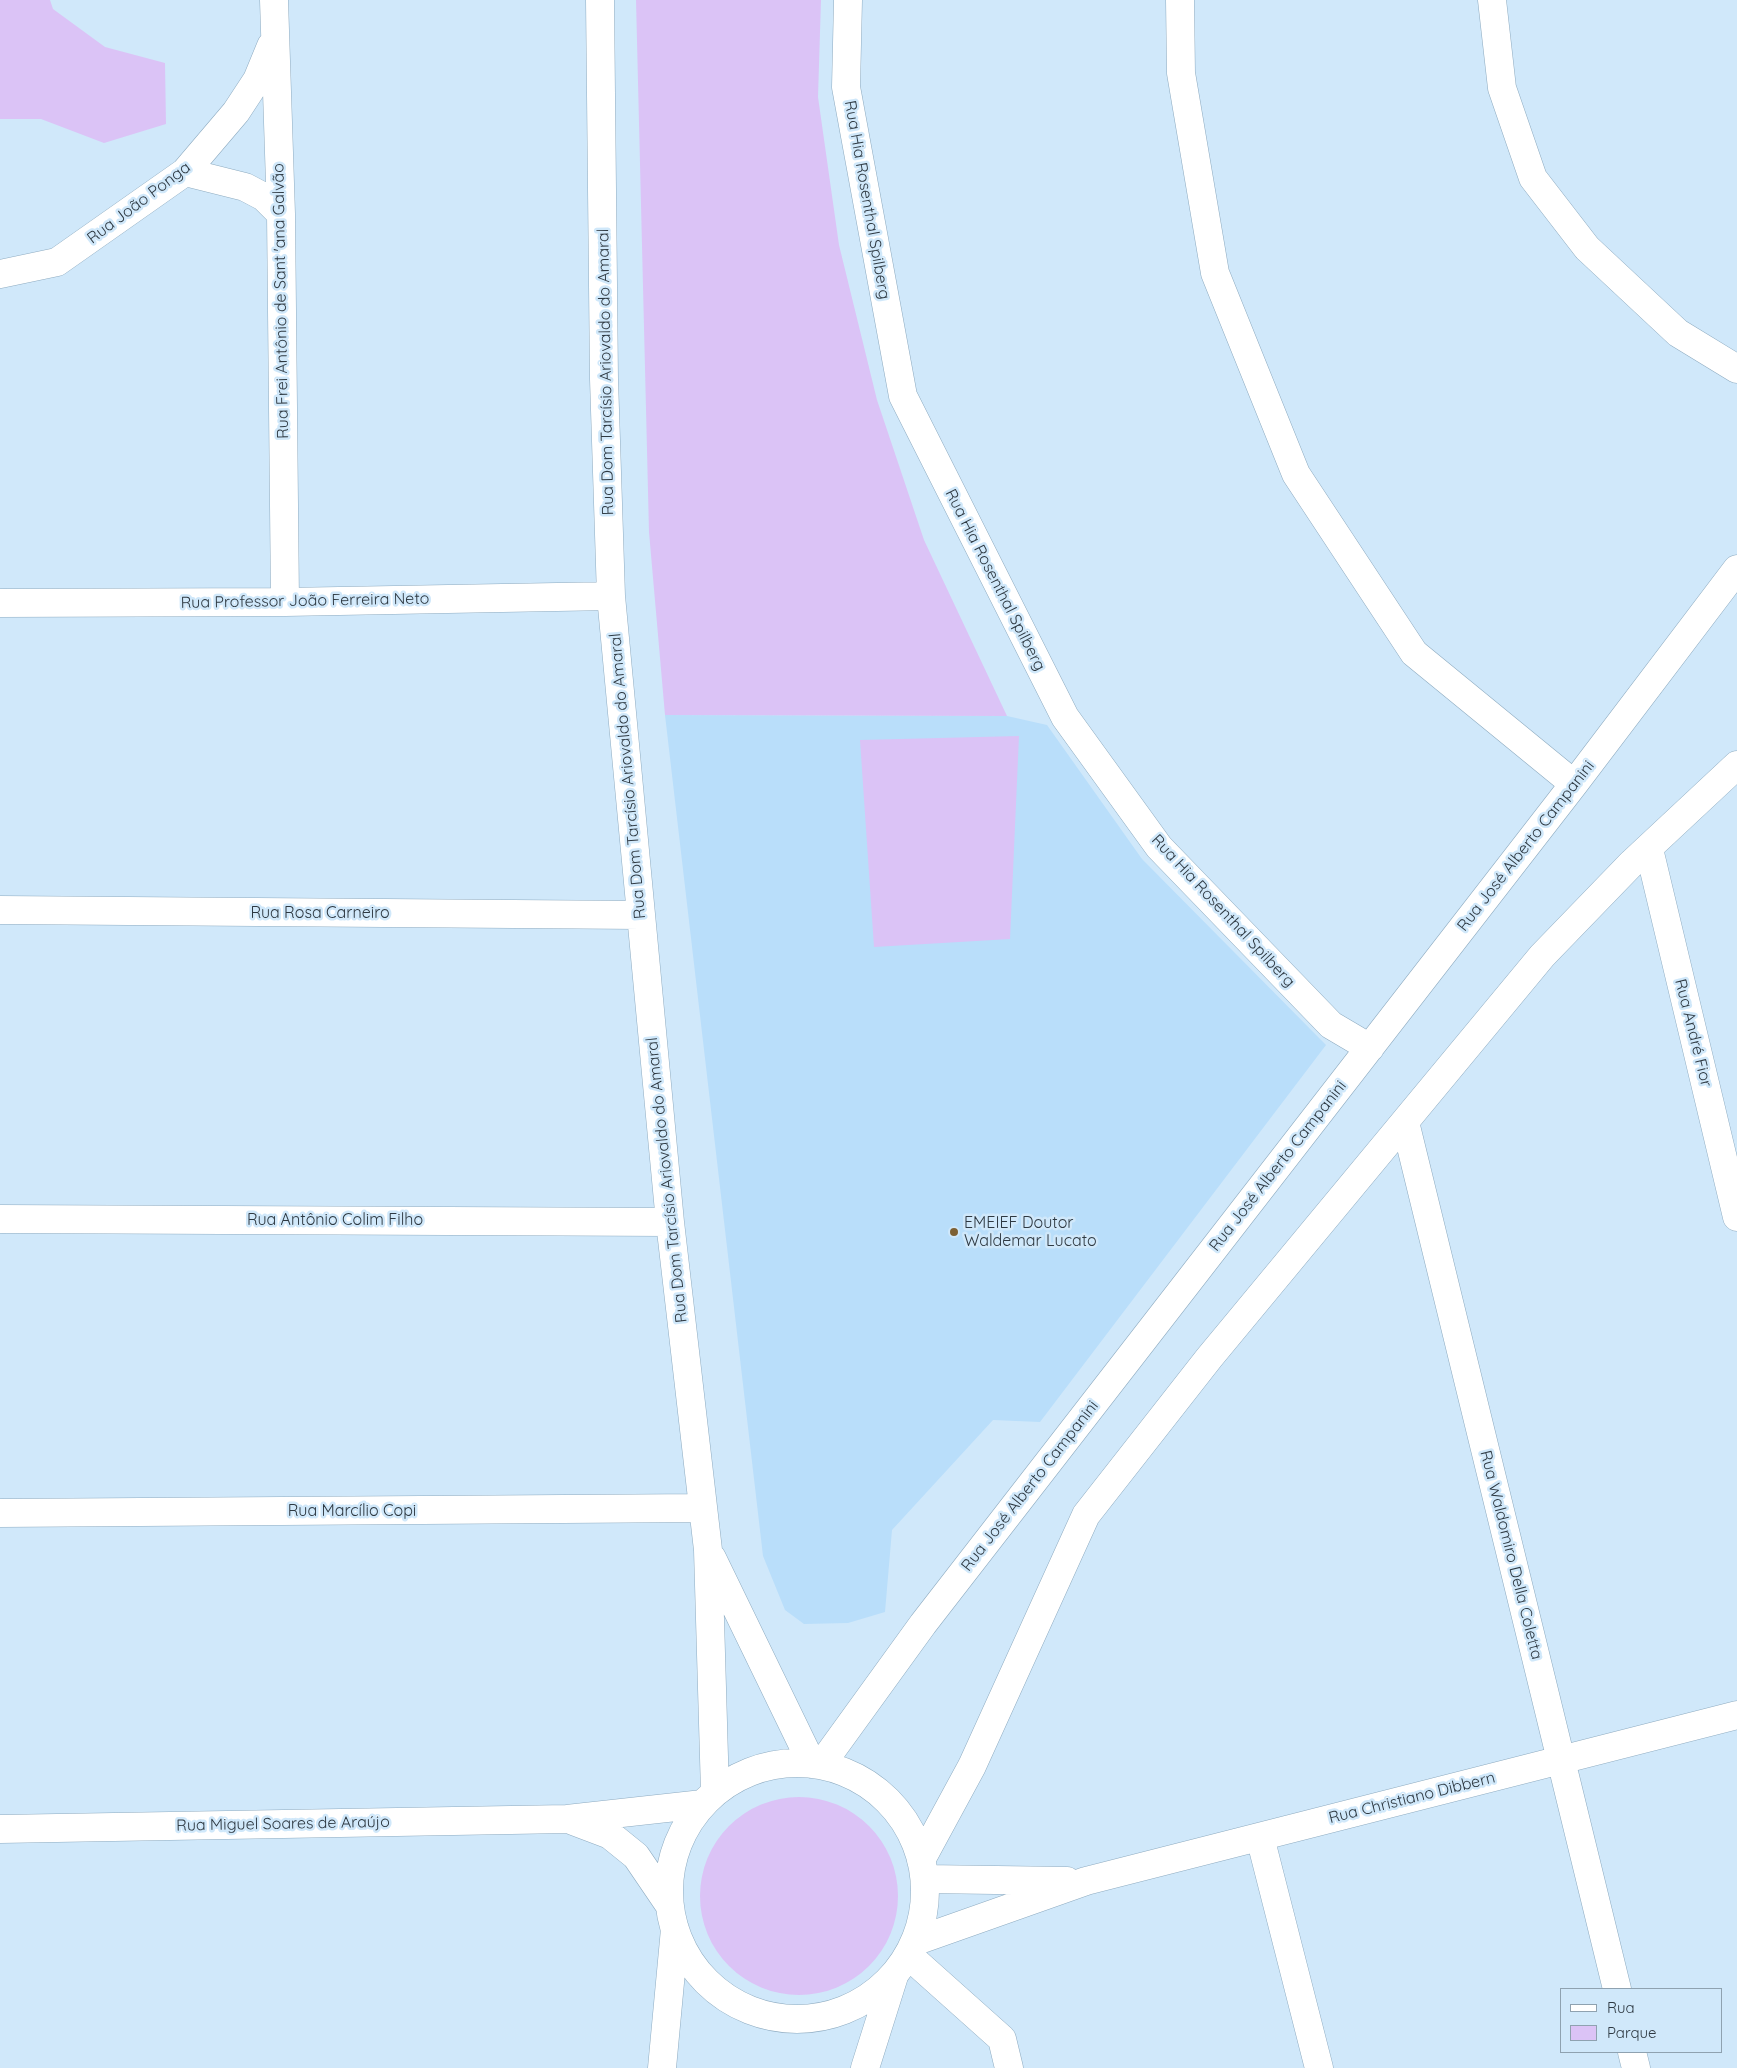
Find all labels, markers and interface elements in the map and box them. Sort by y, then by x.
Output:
street label: Rua Hia Rosenthal Spilberg [840,99,894,301]
street label: Rua João Ponga [84,158,194,248]
street label: Rua Frei Antônio de Sant 'ana Galvão [269,163,293,439]
street label: Rua Dom Tarcísio Ariovaldo do Amaral [594,228,618,516]
street label: Rua Hia Rosenthal Spilberg [941,486,1049,674]
street label: Rua Professor João Ferreira Neto [181,589,429,613]
street label: Rua Dom Tarcísio Ariovaldo do Amaral [606,632,650,920]
street label: Rua José Alberto Campanini [1453,757,1599,935]
street label: Rua Hia Rosenthal Spilberg [1147,831,1299,991]
street label: Rua Rosa Carneiro [250,903,390,923]
street label: Rua André Fior [1670,977,1716,1089]
street label: Rua Dom Tarcísio Ariovaldo do Amaral [642,1036,692,1324]
street label: Rua José Alberto Campanini [1205,1077,1351,1255]
street label: Rua Antônio Colim Filho [247,1210,423,1230]
place label: EMEIEF Doutor Waldemar Lucato [964,1213,1097,1251]
marker: EMEIEF Doutor Waldemar Lucato [948,1226,960,1238]
street label: Rua José Alberto Campanini [957,1397,1103,1575]
street label: Rua Waldomiro Della Coletta [1476,1448,1546,1662]
street label: Rua Marcílio Copi [288,1501,416,1521]
street label: Rua Christiano Dibbern [1327,1768,1497,1828]
street label: Rua Miguel Soares de Araújo [176,1813,390,1835]
legend [1560,1988,1722,2053]
text: Rua [1607,1998,1635,2017]
text: Parque [1607,2023,1657,2042]

